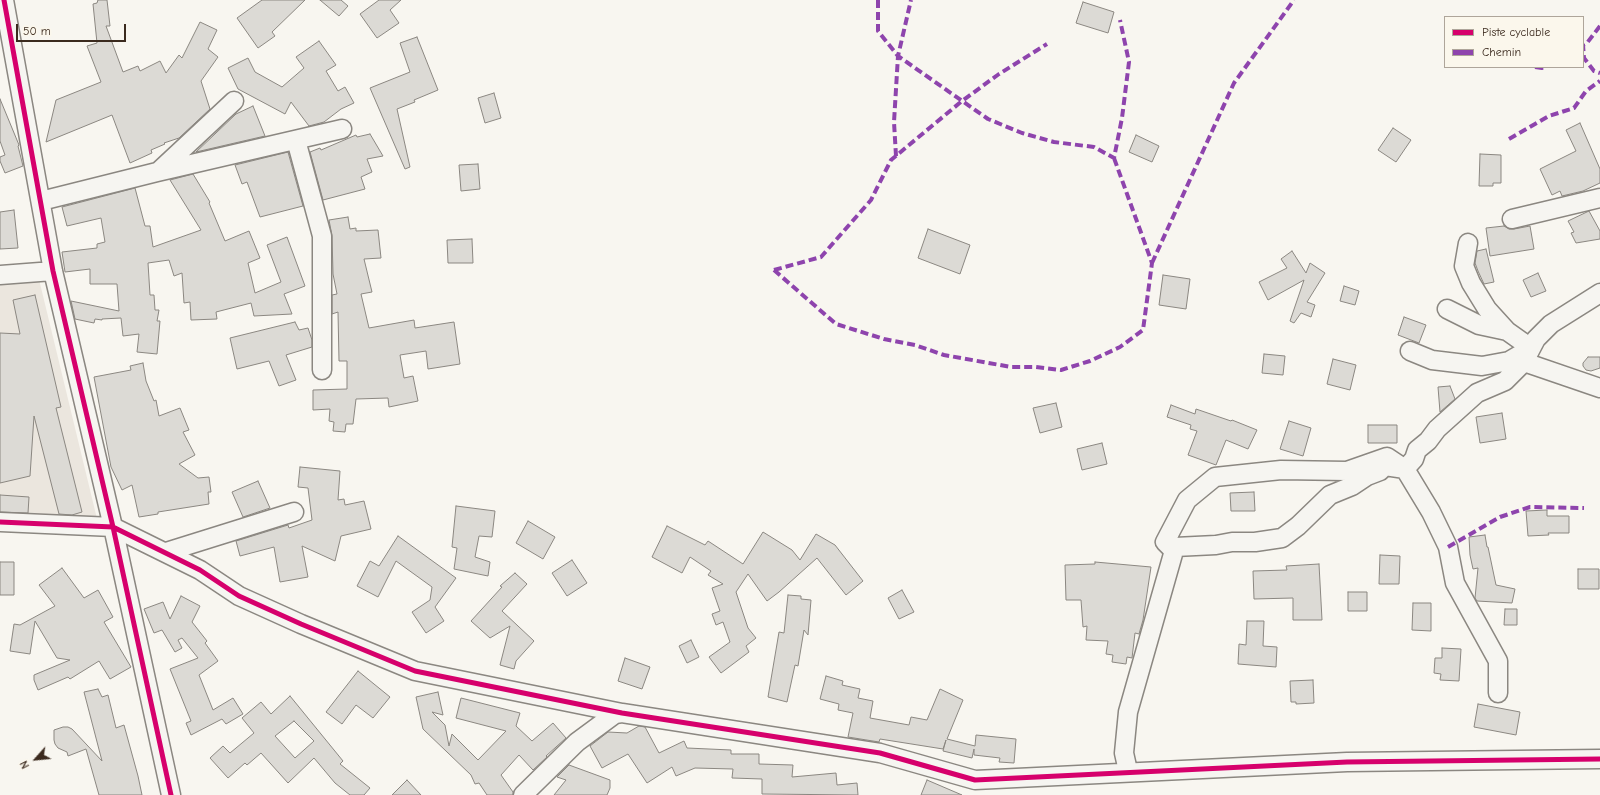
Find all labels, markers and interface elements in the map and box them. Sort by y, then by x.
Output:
scale bar [18,16,128,42]
legend [1444,16,1584,68]
text: 50 m [23,24,51,38]
text: Piste cyclable [1482,25,1550,39]
text: Chemin [1482,45,1521,59]
north arrow [16,739,56,779]
text: N [17,759,32,771]

